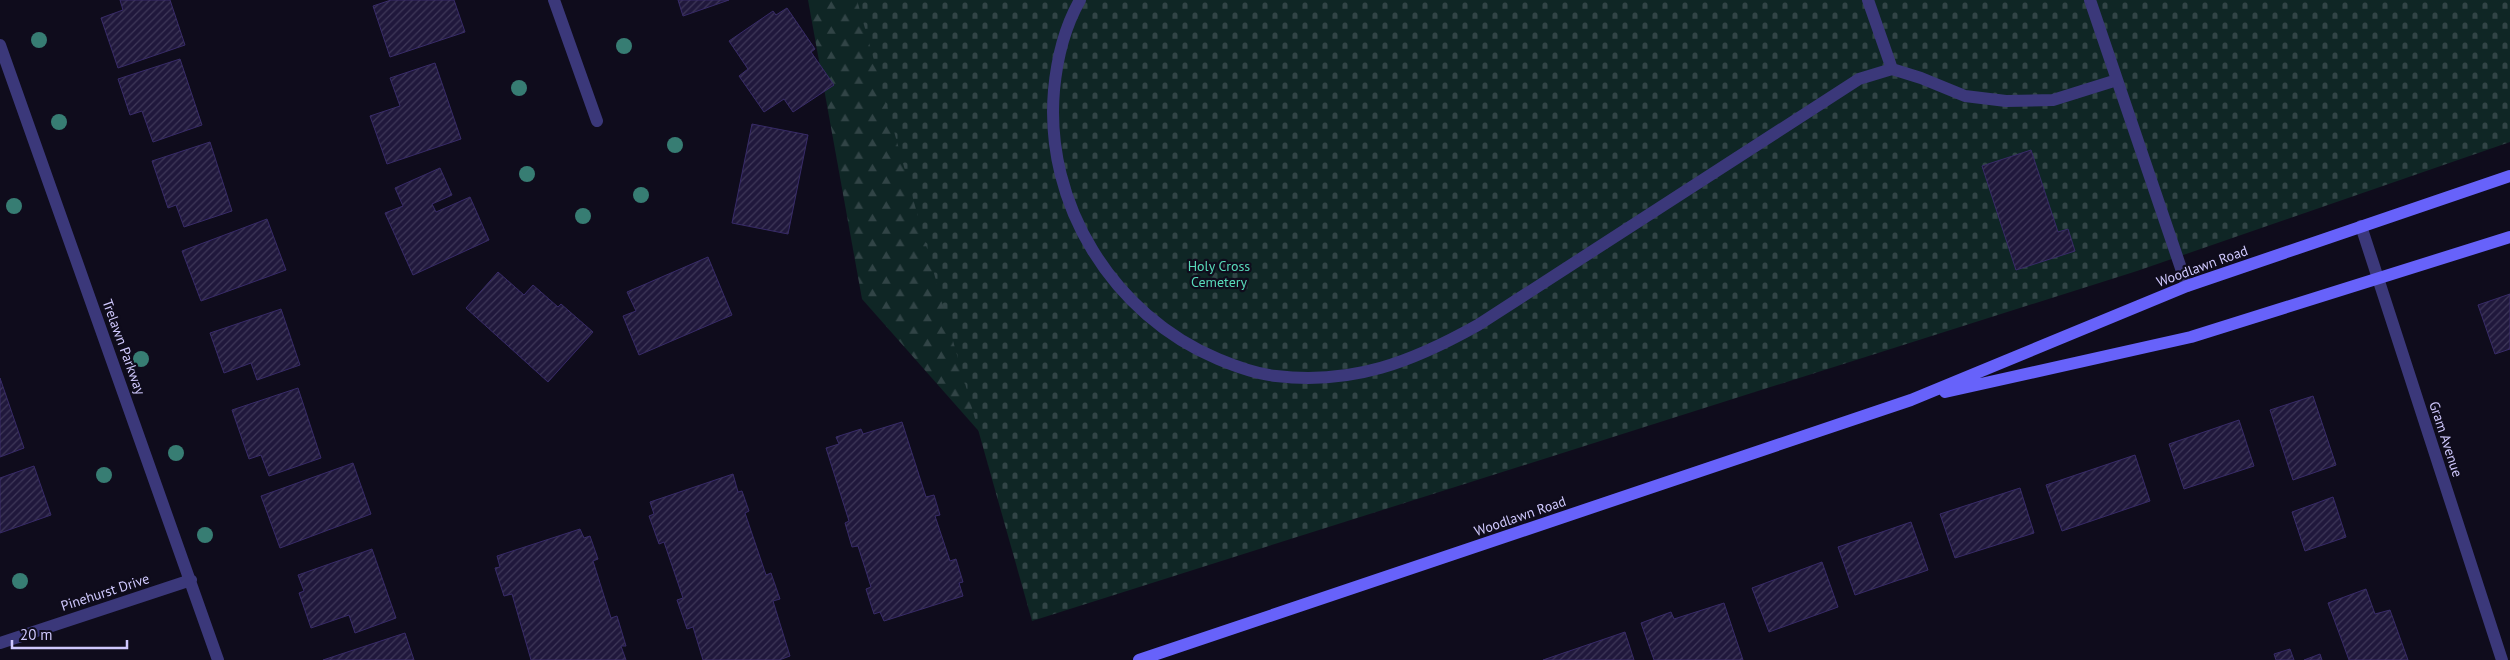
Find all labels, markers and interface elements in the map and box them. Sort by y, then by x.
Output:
street label: Woodlawn Road [2154,241,2250,291]
park label: Holy Cross Cemetery [1188,257,1250,291]
street label: Trelawn Parkway [98,297,150,398]
street label: Gram Avenue [2425,399,2467,479]
street label: Woodlawn Road [1472,492,1568,540]
street label: Pinehurst Drive [58,569,152,615]
scale bar [12,618,128,650]
text: 20 m [20,625,53,644]

